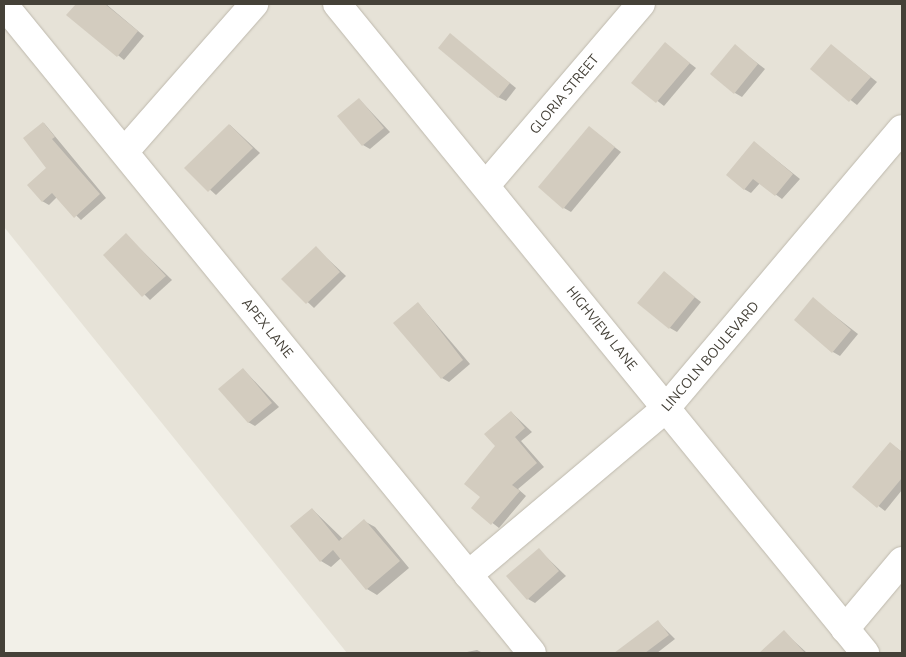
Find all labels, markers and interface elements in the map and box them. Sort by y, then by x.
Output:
street label: GLORIA STREET [526,51,602,137]
street label: HIGHVIEW LANE [563,283,641,373]
street label: APEX LANE [239,295,297,361]
street label: LINCOLN BOULEVARD [658,297,762,415]

